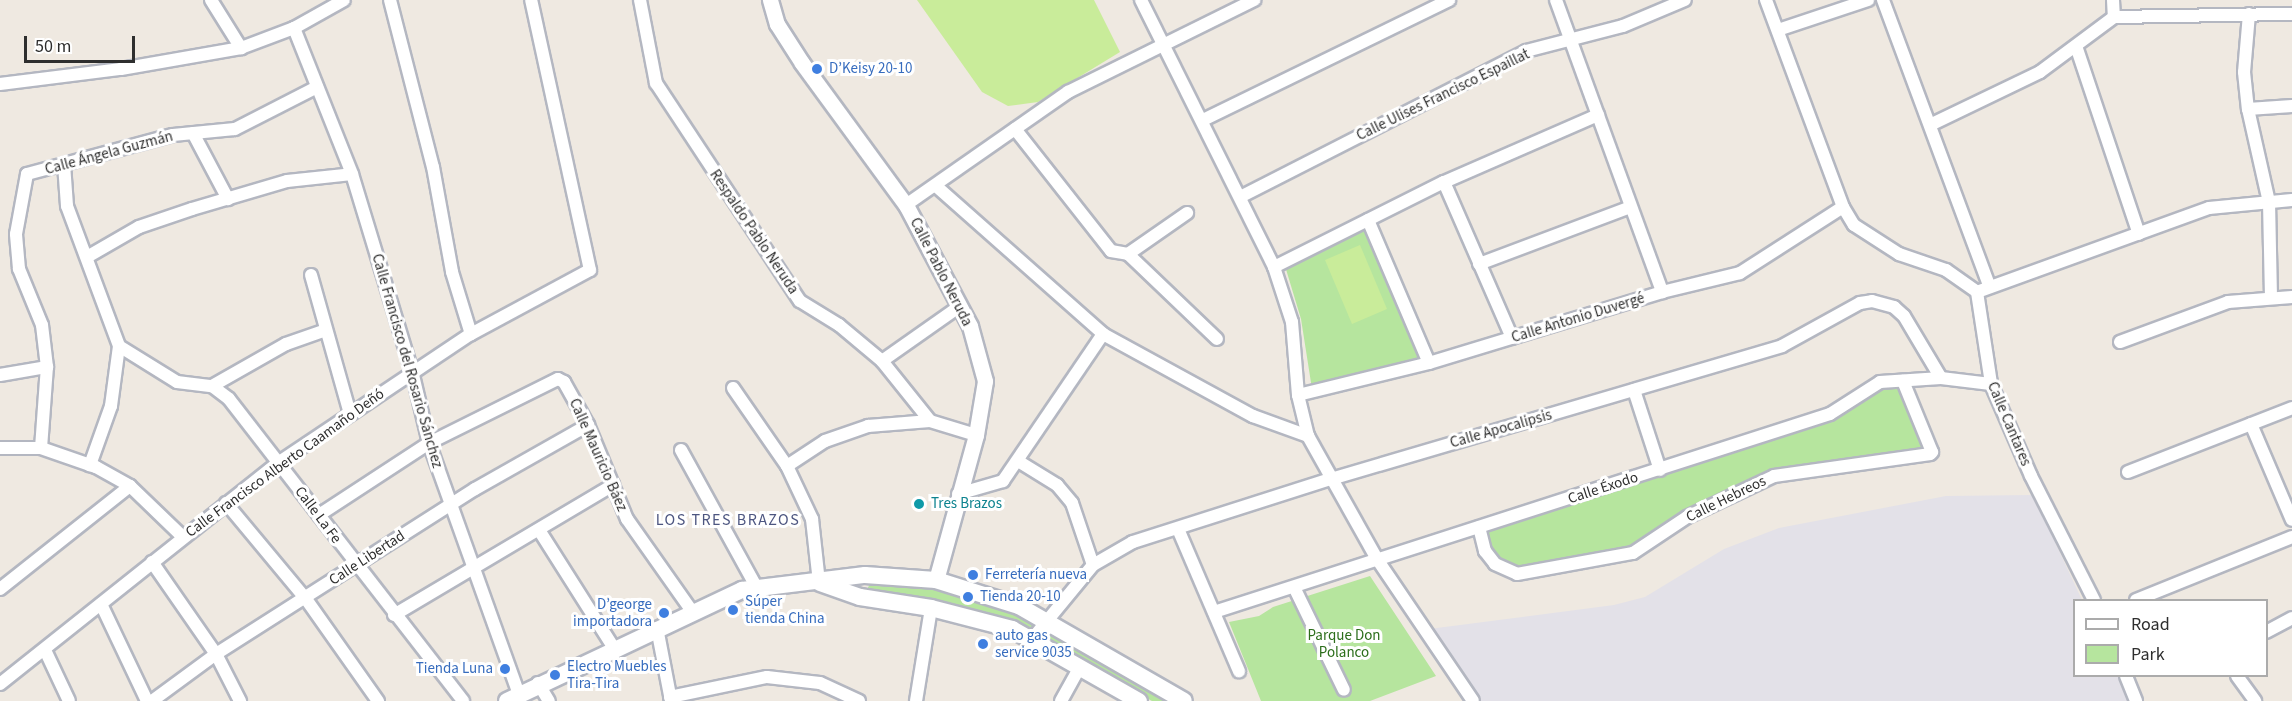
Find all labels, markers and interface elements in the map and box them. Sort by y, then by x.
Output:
scale bar [27,24,138,62]
text: 50 m [35,34,71,59]
street label: Calle Ulises Francisco Espaillat [1354,45,1532,145]
place label: D’Keisy 20-10 [829,60,912,78]
marker: D’Keisy 20-10 [810,62,824,76]
street label: Calle Ángela Guzmán [43,127,175,179]
street label: Respaldo Pablo Neruda [706,166,802,298]
street label: Calle Pablo Neruda [906,215,976,329]
street label: Calle Francisco del Rosario Sánchez [368,252,446,470]
street label: Calle Antonio Duvergé [1509,289,1647,347]
street label: Calle Cantares [1983,379,2035,469]
street label: Calle Francisco Alberto Caamaño Deñó [182,385,388,541]
street label: Calle Mauricio Báez [565,396,631,514]
street label: Calle Apocalipsis [1448,406,1554,452]
street label: Calle Éxodo [1566,468,1640,508]
street label: Calle Hebreos [1683,472,1769,526]
street label: Calle La Fe [291,483,345,547]
place label: Tres Brazos [931,495,1002,513]
marker: Tres Brazos [912,497,926,511]
district label: LOS TRES BRAZOS [656,510,800,530]
street label: Calle Libertad [326,527,408,589]
place label: Ferretería nueva [985,566,1087,584]
marker: Ferretería nueva [966,568,980,582]
place label: Tienda 20-10 [980,588,1061,606]
marker: Tienda 20-10 [961,590,975,604]
place label: Súper tienda China [745,592,824,627]
place label: D’george importadora [573,595,652,630]
legend [2073,599,2268,677]
marker: Súper tienda China [726,603,740,617]
marker: D’george importadora [657,606,671,620]
text: Road [2131,612,2170,637]
place label: auto gas service 9035 [995,626,1072,661]
park label: Parque Don Polanco [1308,626,1380,661]
marker: auto gas service 9035 [976,637,990,651]
text: Park [2131,642,2165,667]
place label: Electro Muebles Tira-Tira [567,657,666,692]
place label: Tienda Luna [416,660,493,678]
marker: Tienda Luna [498,662,512,676]
marker: Electro Muebles Tira-Tira [548,668,562,682]

